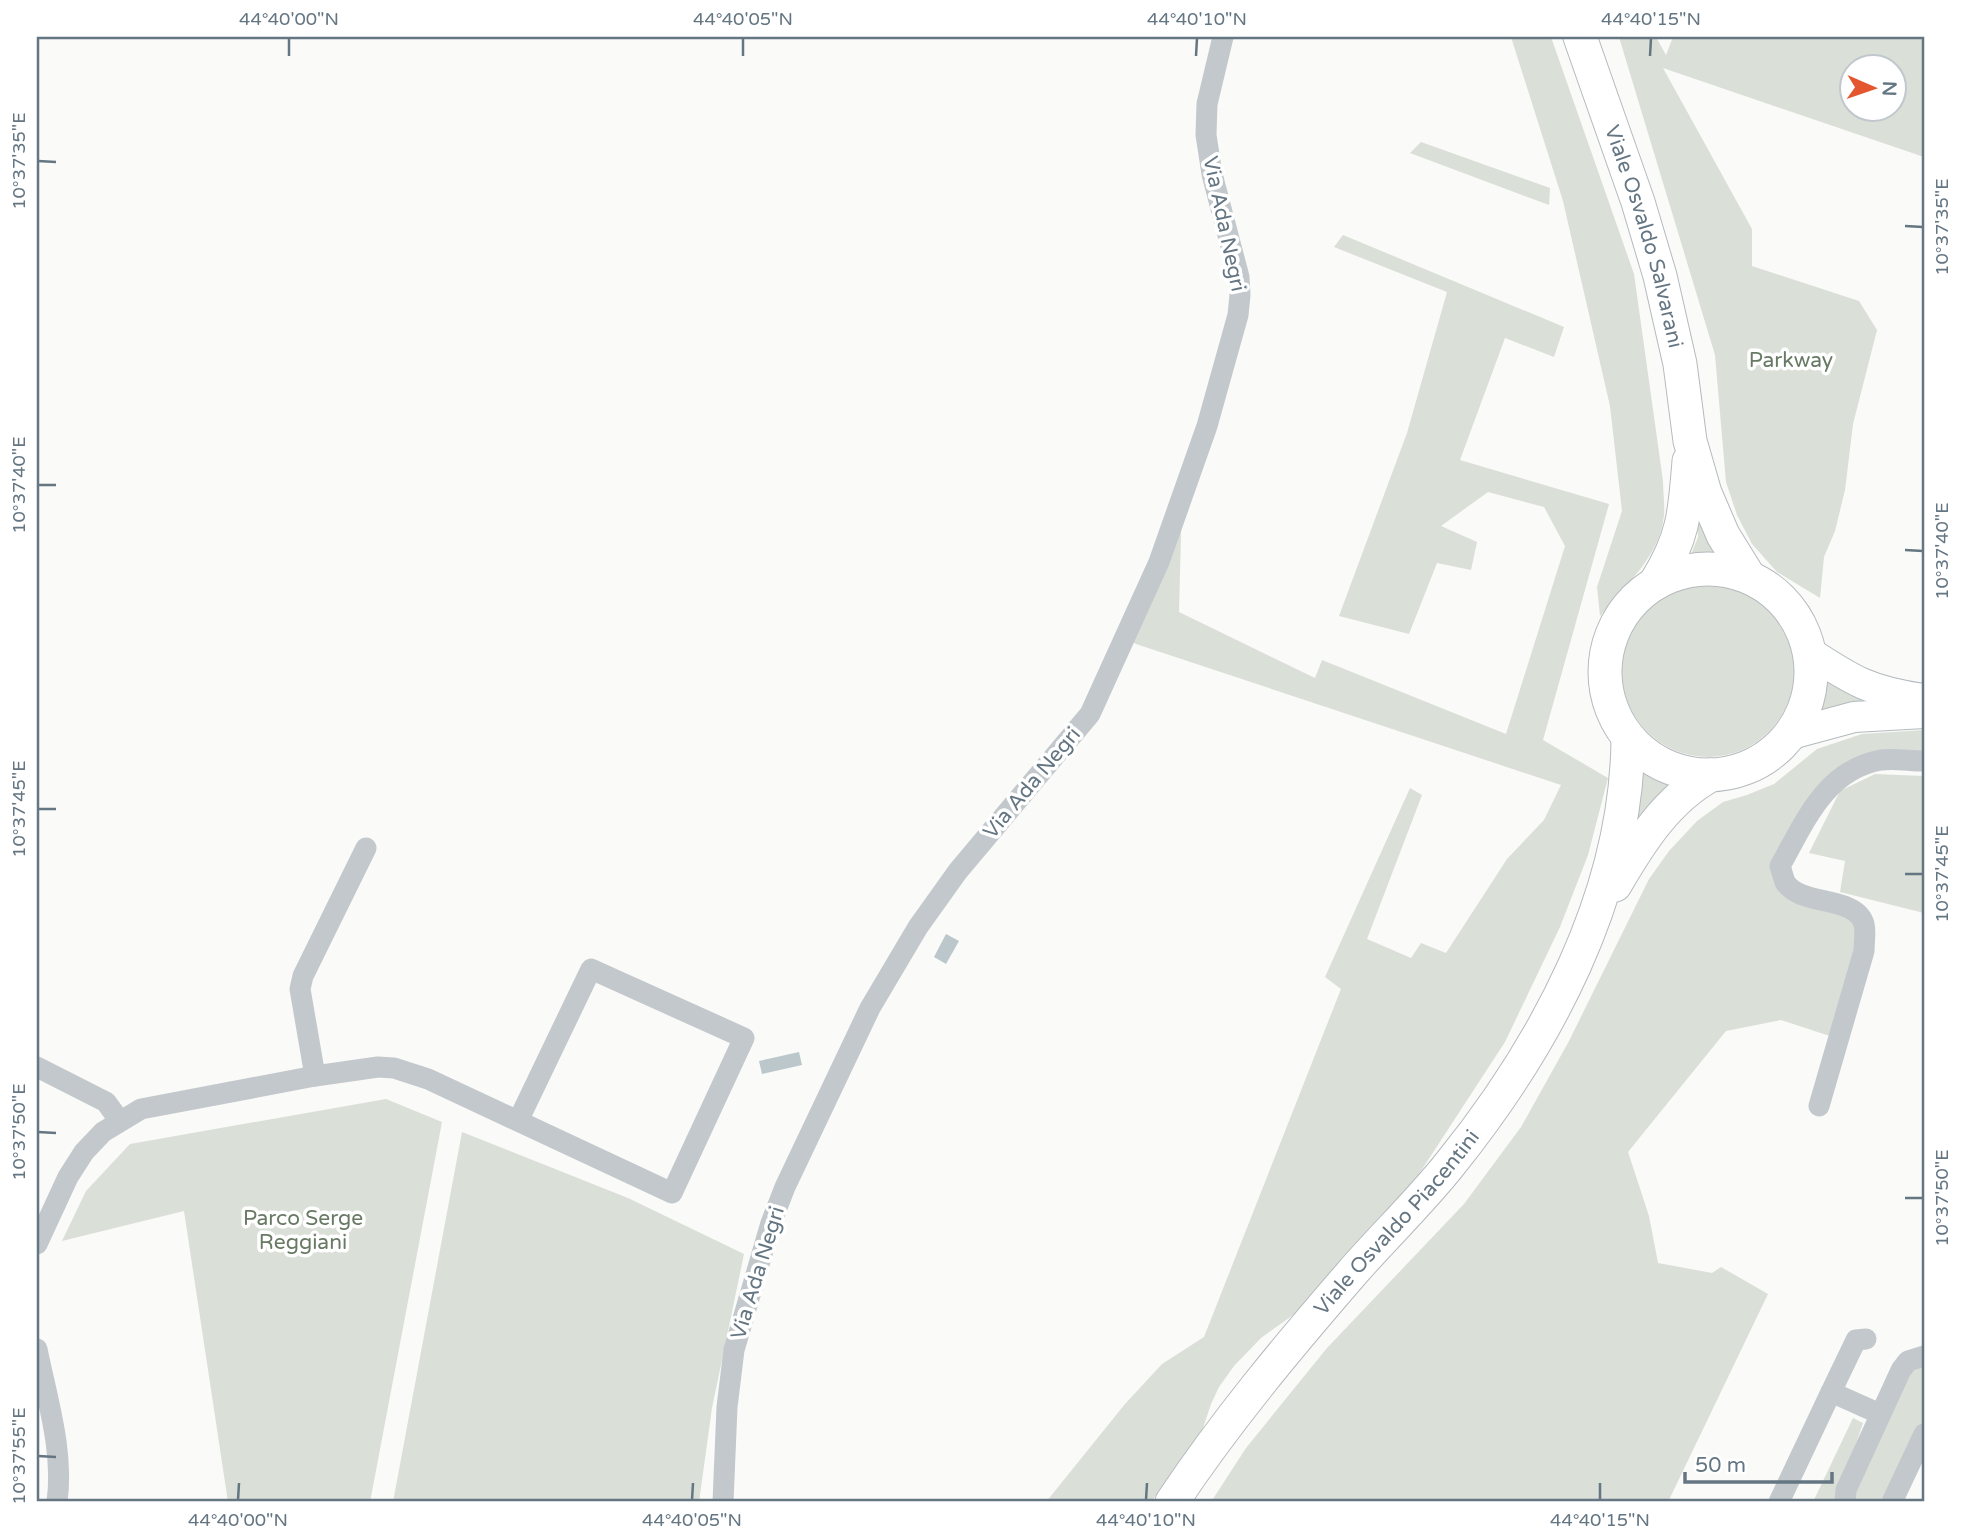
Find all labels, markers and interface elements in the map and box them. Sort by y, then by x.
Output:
text: 44°40'00"N [239,8,339,30]
text: 44°40'05"N [693,8,793,30]
text: 44°40'10"N [1147,8,1247,30]
text: 44°40'15"N [1601,8,1701,30]
north arrow [1839,52,1909,122]
text: N [1878,81,1900,97]
text: 10°37'35"E [8,112,30,210]
street label: Viale Osvaldo Salvarani [1600,122,1688,350]
street label: Via Ada Negri [1197,154,1251,294]
text: 10°37'35"E [1931,178,1953,276]
park label: Parkway [1749,348,1833,373]
text: 10°37'40"E [8,436,30,534]
text: 10°37'40"E [1931,502,1953,600]
street label: Via Ada Negri [978,722,1086,844]
text: 10°37'45"E [8,760,30,858]
text: 10°37'45"E [1931,825,1953,923]
text: 10°37'50"E [8,1083,30,1181]
street label: Viale Osvaldo Piacentini [1309,1125,1485,1320]
text: 10°37'50"E [1931,1149,1953,1247]
street label: Via Ada Negri [726,1203,790,1343]
park label: Parco Serge Reggiani [243,1206,363,1255]
text: 10°37'55"E [8,1407,30,1505]
scale bar [1685,1441,1832,1485]
text: 50 m [1695,1453,1746,1478]
text: 44°40'00"N [188,1509,288,1531]
text: 44°40'05"N [642,1509,742,1531]
text: 44°40'10"N [1096,1509,1196,1531]
text: 44°40'15"N [1550,1509,1650,1531]

